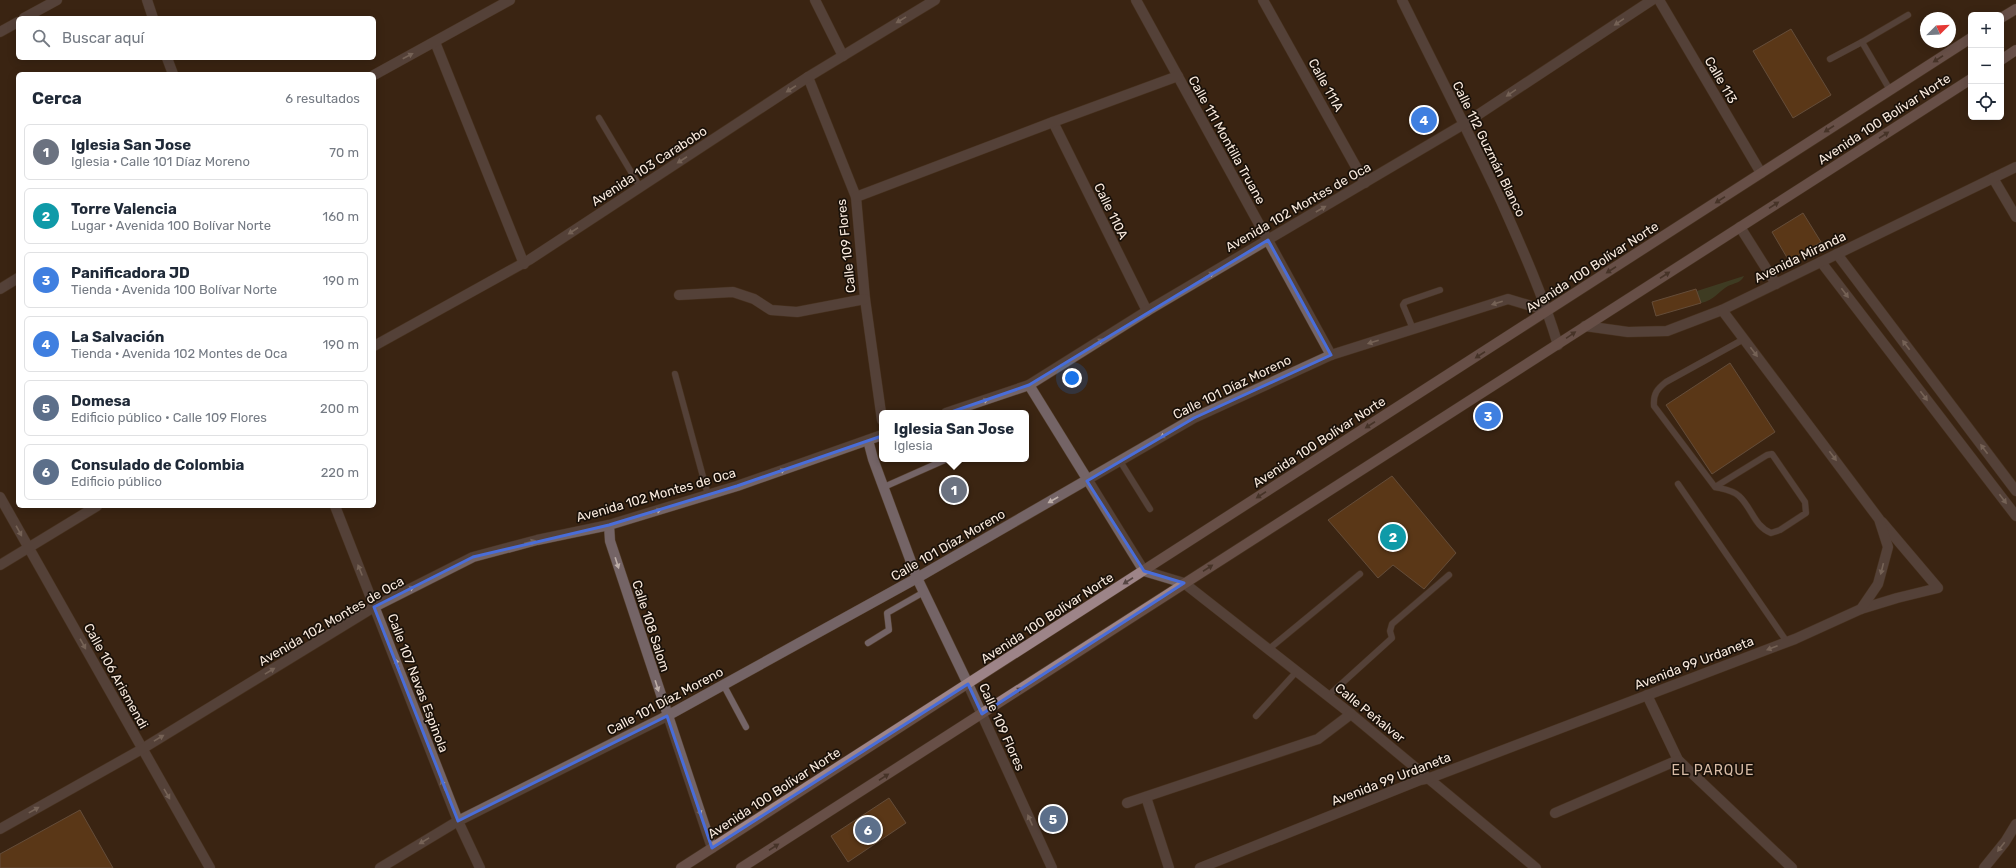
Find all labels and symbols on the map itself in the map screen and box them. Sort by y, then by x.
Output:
north arrow [1920,12,1956,48]
one-way arrow [895,17,907,24]
one-way arrow [1614,18,1625,25]
one-way arrow [402,53,414,59]
street label: Calle 113 [1702,54,1740,106]
one-way arrow [1933,55,1943,63]
street label: Calle 111A [1305,56,1347,114]
street label: Avenida 100 Bolívar Norte [1815,70,1953,168]
street label: Calle 111 Montilla Truane [1185,73,1269,207]
street label: Calle 112 Guzmán Blanco [1450,79,1528,219]
one-way arrow [785,85,797,92]
one-way arrow [1506,89,1516,97]
pin: 4 [1411,105,1437,135]
street label: Avenida 103 Carabobo [588,123,710,209]
one-way arrow [1823,126,1835,133]
one-way arrow [1878,131,1890,138]
one-way arrow [677,156,687,164]
street label: Avenida 102 Montes de Oca [1223,159,1373,255]
street label: Calle 110A [1091,180,1131,242]
one-way arrow [1715,196,1725,204]
street label: Calle 109 Flores [834,198,858,294]
one-way arrow [1768,201,1780,208]
one-way arrow [1315,205,1327,212]
street label: Avenida 100 Bolívar Norte [1523,218,1661,316]
one-way arrow [568,227,578,235]
street label: Avenida Miranda [1752,228,1848,286]
one-way arrow [1605,267,1616,274]
one-way arrow [1203,271,1215,278]
one-way arrow [1660,271,1670,279]
one-way arrow [1840,287,1849,298]
one-way arrow [1491,300,1503,306]
one-way arrow [1566,331,1577,339]
one-way arrow [1093,338,1103,346]
one-way arrow [1367,339,1379,345]
one-way arrow [1902,340,1910,350]
one-way arrow [1750,347,1759,358]
one-way arrow [1474,351,1486,358]
street label: Calle 101 Díaz Moreno [1171,352,1293,422]
your location [1062,368,1082,388]
one-way arrow [1919,390,1928,401]
street label: Avenida 100 Bolívar Norte [1250,393,1388,491]
one-way arrow [977,397,989,403]
pin: 3 [1475,401,1501,431]
one-way arrow [1365,421,1376,429]
one-way arrow [1160,431,1171,438]
one-way arrow [1980,443,1988,454]
one-way arrow [1828,451,1836,461]
street label: Avenida 102 Montes de Oca [574,465,738,525]
one-way arrow [774,468,786,474]
pin: 1 [941,475,967,505]
one-way arrow [1256,491,1266,499]
one-way arrow [1999,493,2007,504]
one-way arrow [1047,497,1059,504]
street label: Calle 101 Díaz Moreno [888,506,1008,584]
one-way arrow [650,508,662,514]
pin: 2 [1380,522,1406,552]
one-way arrow [16,525,23,536]
one-way arrow [524,539,536,545]
one-way arrow [614,557,620,569]
one-way arrow [1879,563,1885,575]
one-way arrow [357,564,363,576]
one-way arrow [1202,564,1214,571]
street label: Avenida 100 Bolívar Norte [978,569,1116,667]
street label: Avenida 102 Montes de Oca [256,573,406,669]
one-way arrow [1122,577,1134,584]
street label: Calle 108 Salom [629,578,673,674]
one-way arrow [404,586,415,592]
street label: Calle 107 Navas Espinola [385,612,451,754]
street label: Calle 106 Arismendi [81,621,151,731]
street label: Avenida 99 Urdaneta [1632,633,1756,693]
one-way arrow [79,638,86,650]
one-way arrow [1765,645,1777,651]
one-way arrow [393,657,399,669]
street label: Calle 101 Díaz Moreno [604,664,726,738]
one-way arrow [264,667,276,674]
street label: Calle Peñalver [1332,680,1408,746]
one-way arrow [654,681,660,693]
street label: Calle 109 Flores [976,681,1028,773]
one-way arrow [1011,688,1023,695]
one-way arrow [153,735,165,742]
street label: Avenida 100 Bolívar Norte [705,744,843,842]
street label: Avenida 99 Urdaneta [1329,749,1453,809]
district label: EL PARQUE [1671,762,1755,779]
one-way arrow [879,773,889,781]
one-way arrow [440,778,446,790]
one-way arrow [164,788,171,800]
one-way arrow [696,804,702,816]
pin: 5 [1040,804,1066,834]
one-way arrow [28,806,40,813]
one-way arrow [1027,814,1033,825]
pin: 6 [855,815,881,845]
one-way arrow [418,838,430,845]
one-way arrow [1997,841,2005,852]
one-way arrow [769,843,779,851]

